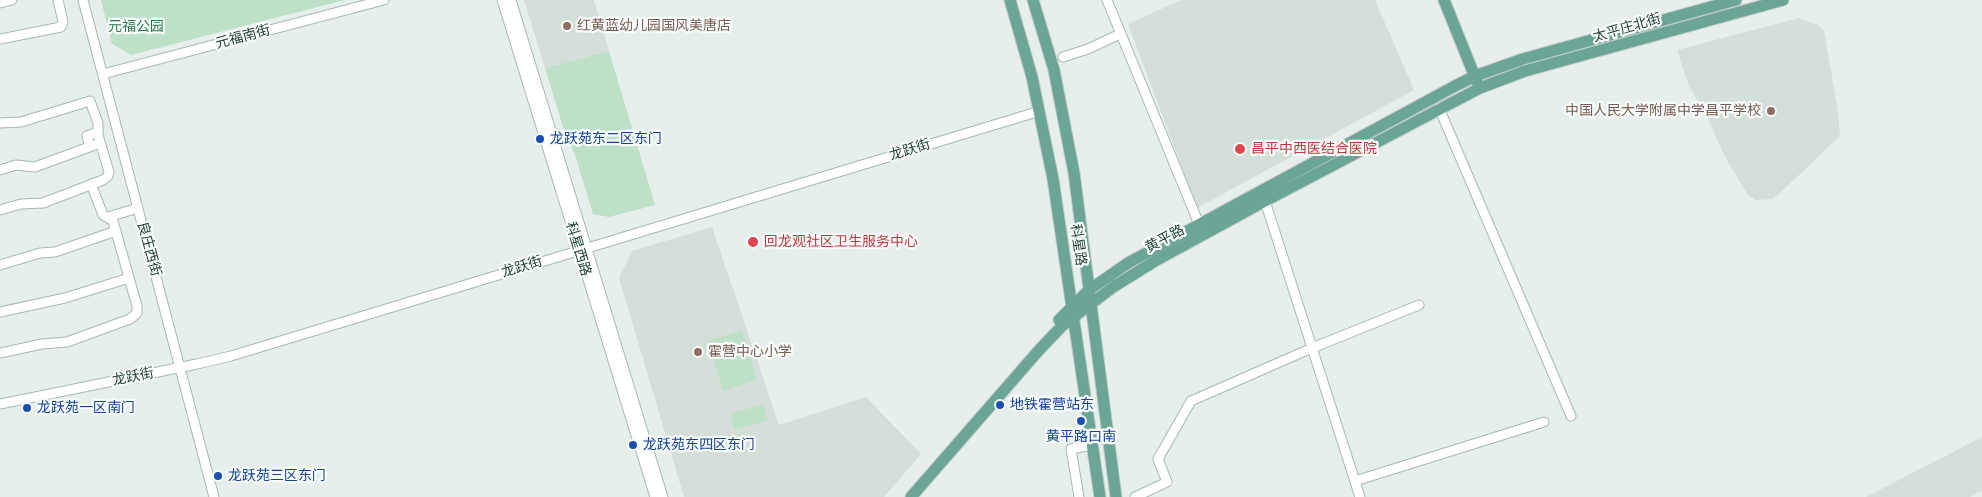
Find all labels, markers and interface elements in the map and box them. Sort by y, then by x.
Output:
street label: 太平庄北街 [1591,10,1663,46]
place label: 红黄蓝幼儿园国风美唐店 [577,18,731,34]
park label: 元福公园 [108,19,164,35]
marker: 红黄蓝幼儿园国风美唐店 [561,20,573,32]
street label: 元福南街 [214,22,272,52]
place label: 中国人民大学附属中学昌平学校 [1565,103,1761,119]
marker: 中国人民大学附属中学昌平学校 [1765,105,1777,117]
place label: 龙跃苑东二区东门 [550,131,662,147]
marker: 龙跃苑东二区东门 [534,133,546,145]
street label: 龙跃街 [887,136,933,164]
place label: 昌平中西医结合医院 [1251,141,1377,157]
marker: 昌平中西医结合医院 [1233,142,1247,156]
street label: 良庄西街 [134,220,164,278]
street label: 科星西路 [562,220,594,278]
street label: 黄平路 [1143,222,1187,256]
street label: 科星路 [1067,223,1089,267]
place label: 回龙观社区卫生服务中心 [764,234,918,250]
marker: 回龙观社区卫生服务中心 [746,235,760,249]
street label: 龙跃街 [499,253,545,281]
place label: 霍营中心小学 [708,344,792,360]
marker: 霍营中心小学 [692,346,704,358]
street label: 龙跃街 [111,365,155,389]
place label: 地铁霍营站东 [1010,397,1094,413]
marker: 地铁霍营站东 [994,399,1006,411]
place label: 龙跃苑一区南门 [37,400,135,416]
marker: 龙跃苑一区南门 [21,402,33,414]
marker: 黄平路口南 [1075,415,1087,427]
place label: 黄平路口南 [1046,429,1116,445]
place label: 龙跃苑东四区东门 [643,437,755,453]
marker: 龙跃苑东四区东门 [627,439,639,451]
place label: 龙跃苑三区东门 [228,468,326,484]
marker: 龙跃苑三区东门 [212,470,224,482]

